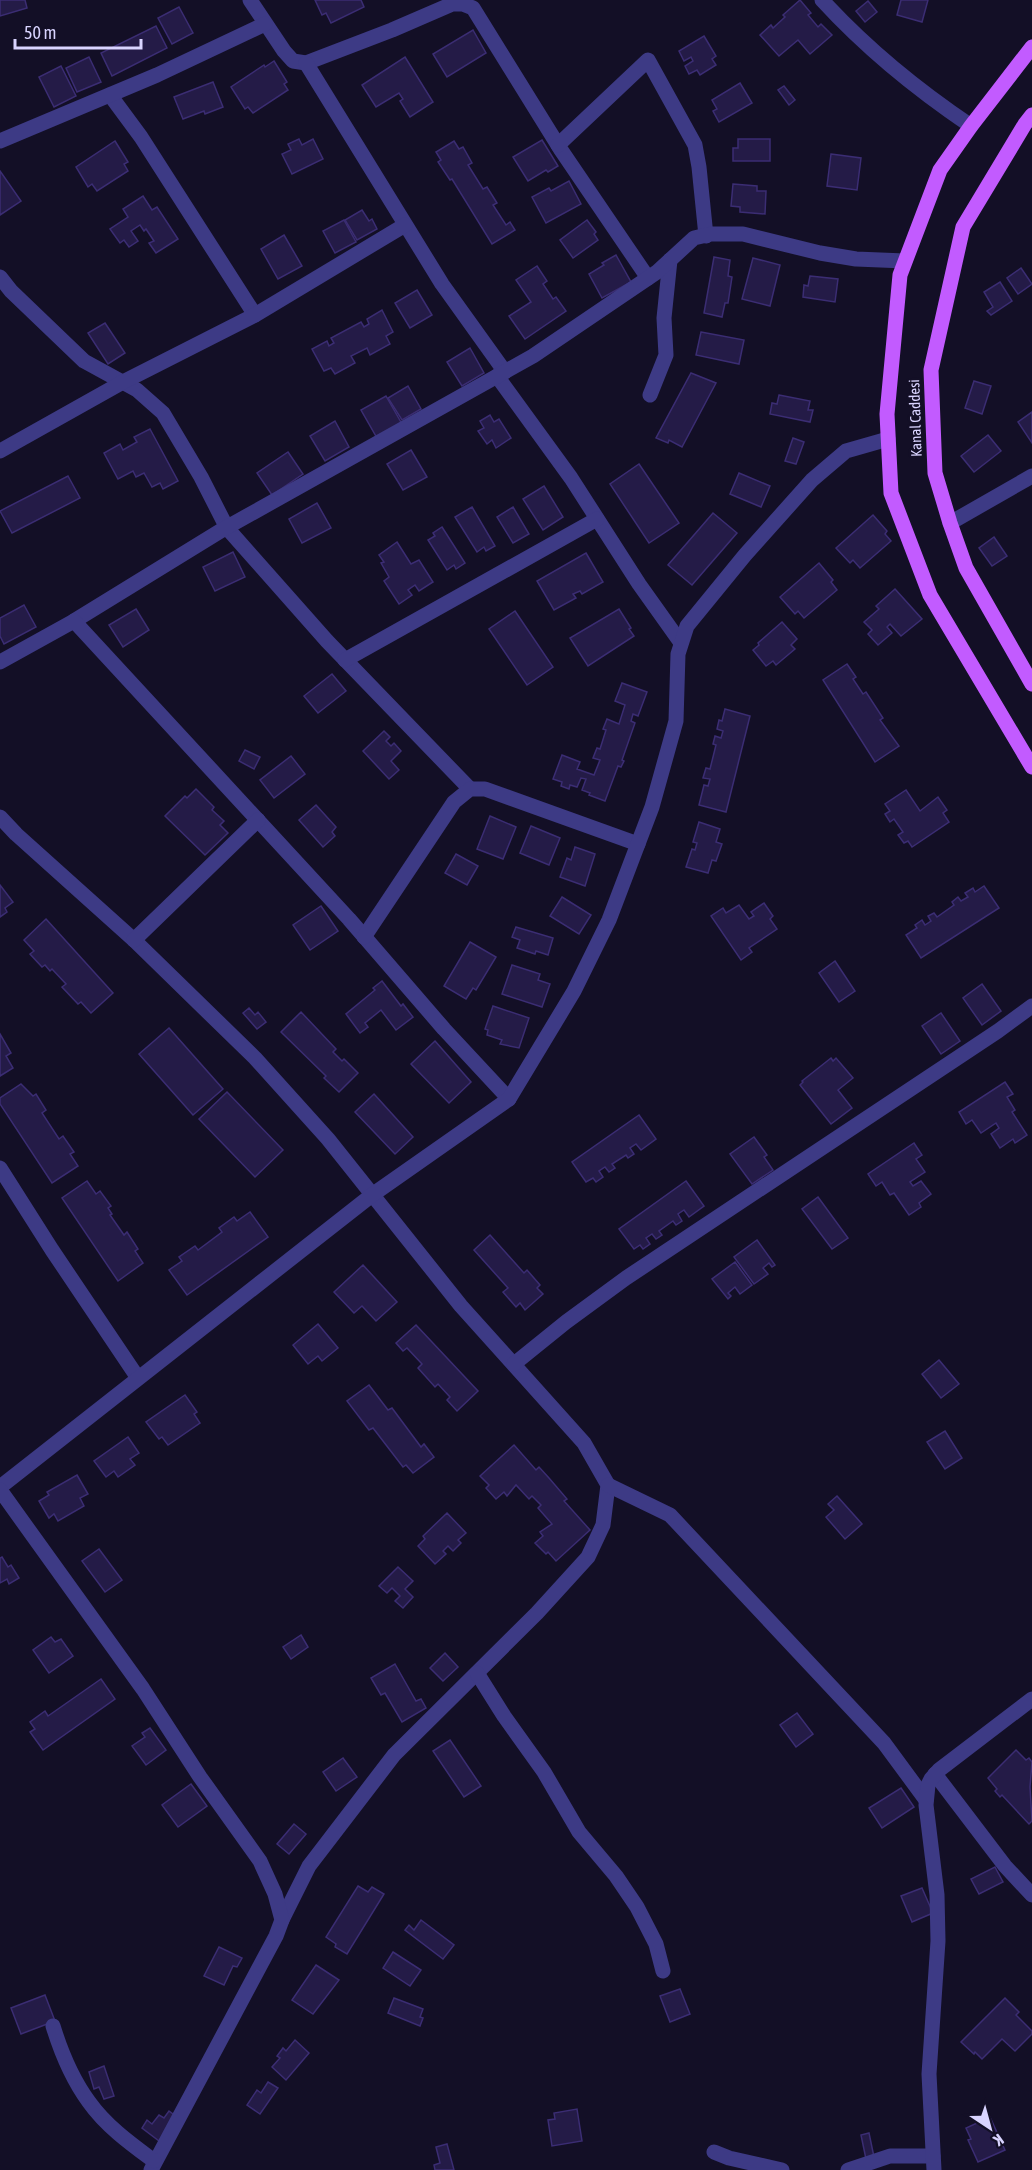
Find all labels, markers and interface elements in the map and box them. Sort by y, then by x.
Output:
scale bar [15,12,141,50]
text: 50 m [24,22,56,43]
street label: Kanal Caddesi [905,379,925,457]
north arrow [960,2098,1020,2158]
text: K [990,2131,1007,2150]

